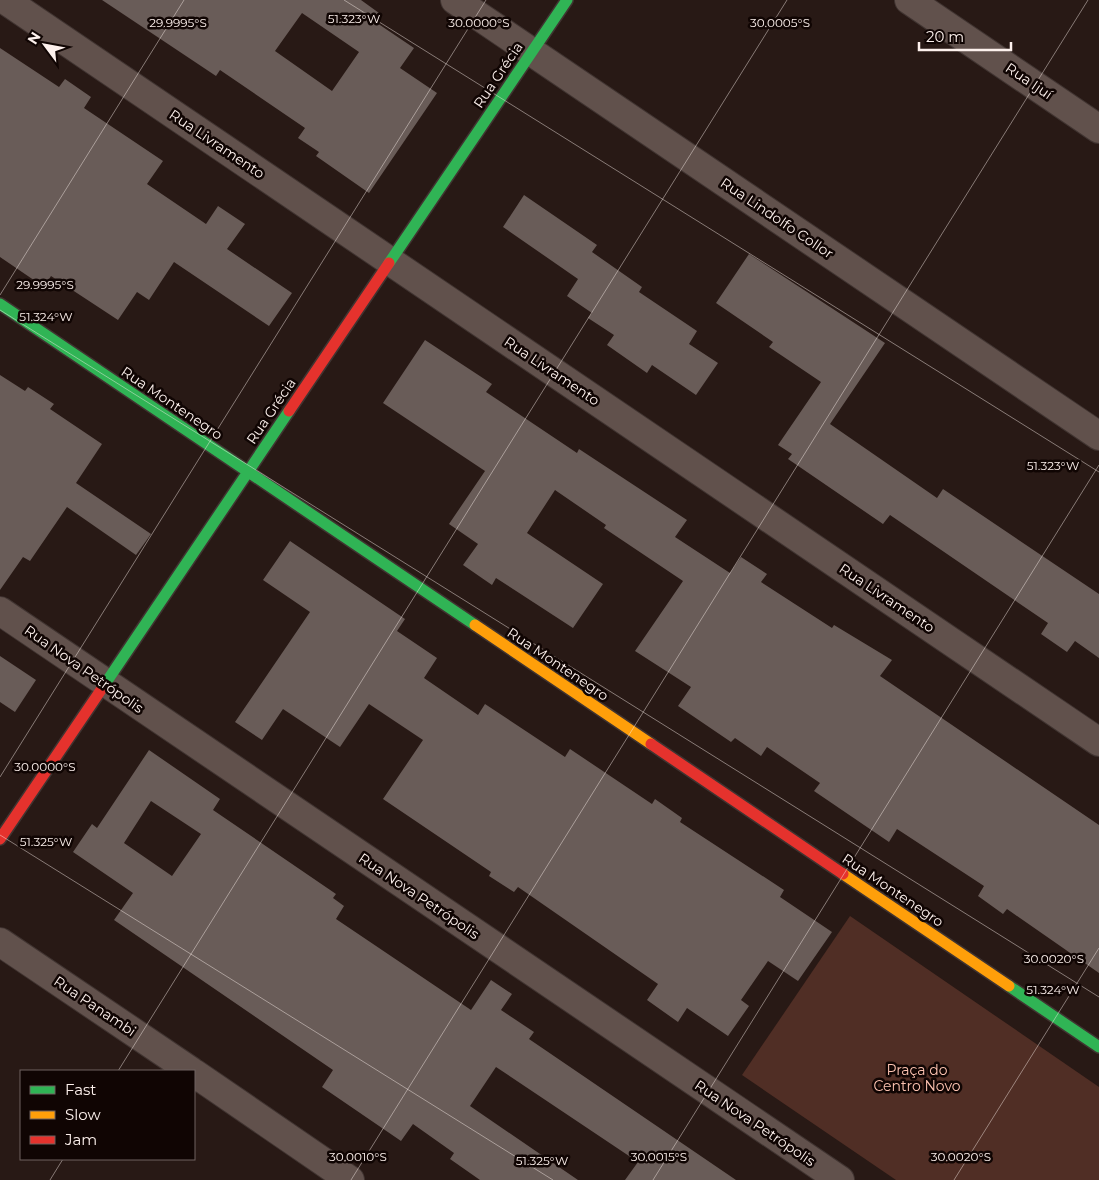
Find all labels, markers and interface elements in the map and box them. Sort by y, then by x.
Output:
text: 51.323°W [328,11,380,26]
text: 29.9995°S [149,15,207,30]
text: 30.0000°S [448,15,510,30]
text: 30.0005°S [750,15,810,30]
north arrow [20,20,70,70]
scale bar [919,20,1012,52]
text: 20 m [926,27,964,46]
text: N [23,29,45,48]
street label: Rua Grécia [469,38,527,112]
street label: Rua Ijuí [1002,59,1057,104]
street label: Rua Livramento [166,105,268,183]
street label: Rua Lindolfo Collor [717,174,837,263]
text: 29.9995°S [16,277,74,292]
text: 51.324°W [19,309,73,324]
street label: Rua Livramento [501,332,603,410]
street label: Rua Montenegro [118,362,226,444]
street label: Rua Grécia [242,374,300,448]
text: 51.323°W [1027,458,1079,473]
street label: Rua Livramento [836,559,938,637]
street label: Rua Nova Petrópolis [21,621,147,717]
street label: Rua Montenegro [504,623,612,705]
text: 30.0000°S [14,759,76,774]
text: 51.325°W [20,834,72,849]
street label: Rua Nova Petrópolis [355,849,483,943]
street label: Rua Montenegro [839,849,947,931]
text: 30.0020°S [1024,951,1084,966]
street label: Rua Panambi [50,972,140,1040]
text: 51.324°W [1026,982,1080,997]
park label: Praça do Centro Novo [873,1061,961,1095]
legend [20,1070,195,1160]
street label: Rua Nova Petrópolis [691,1076,819,1170]
text: Fast [65,1080,96,1099]
text: Slow [65,1105,101,1124]
text: Jam [64,1130,97,1149]
text: 30.0010°S [329,1149,387,1164]
text: 30.0015°S [631,1149,687,1164]
text: 30.0020°S [931,1149,991,1164]
text: 51.325°W [516,1153,568,1168]

